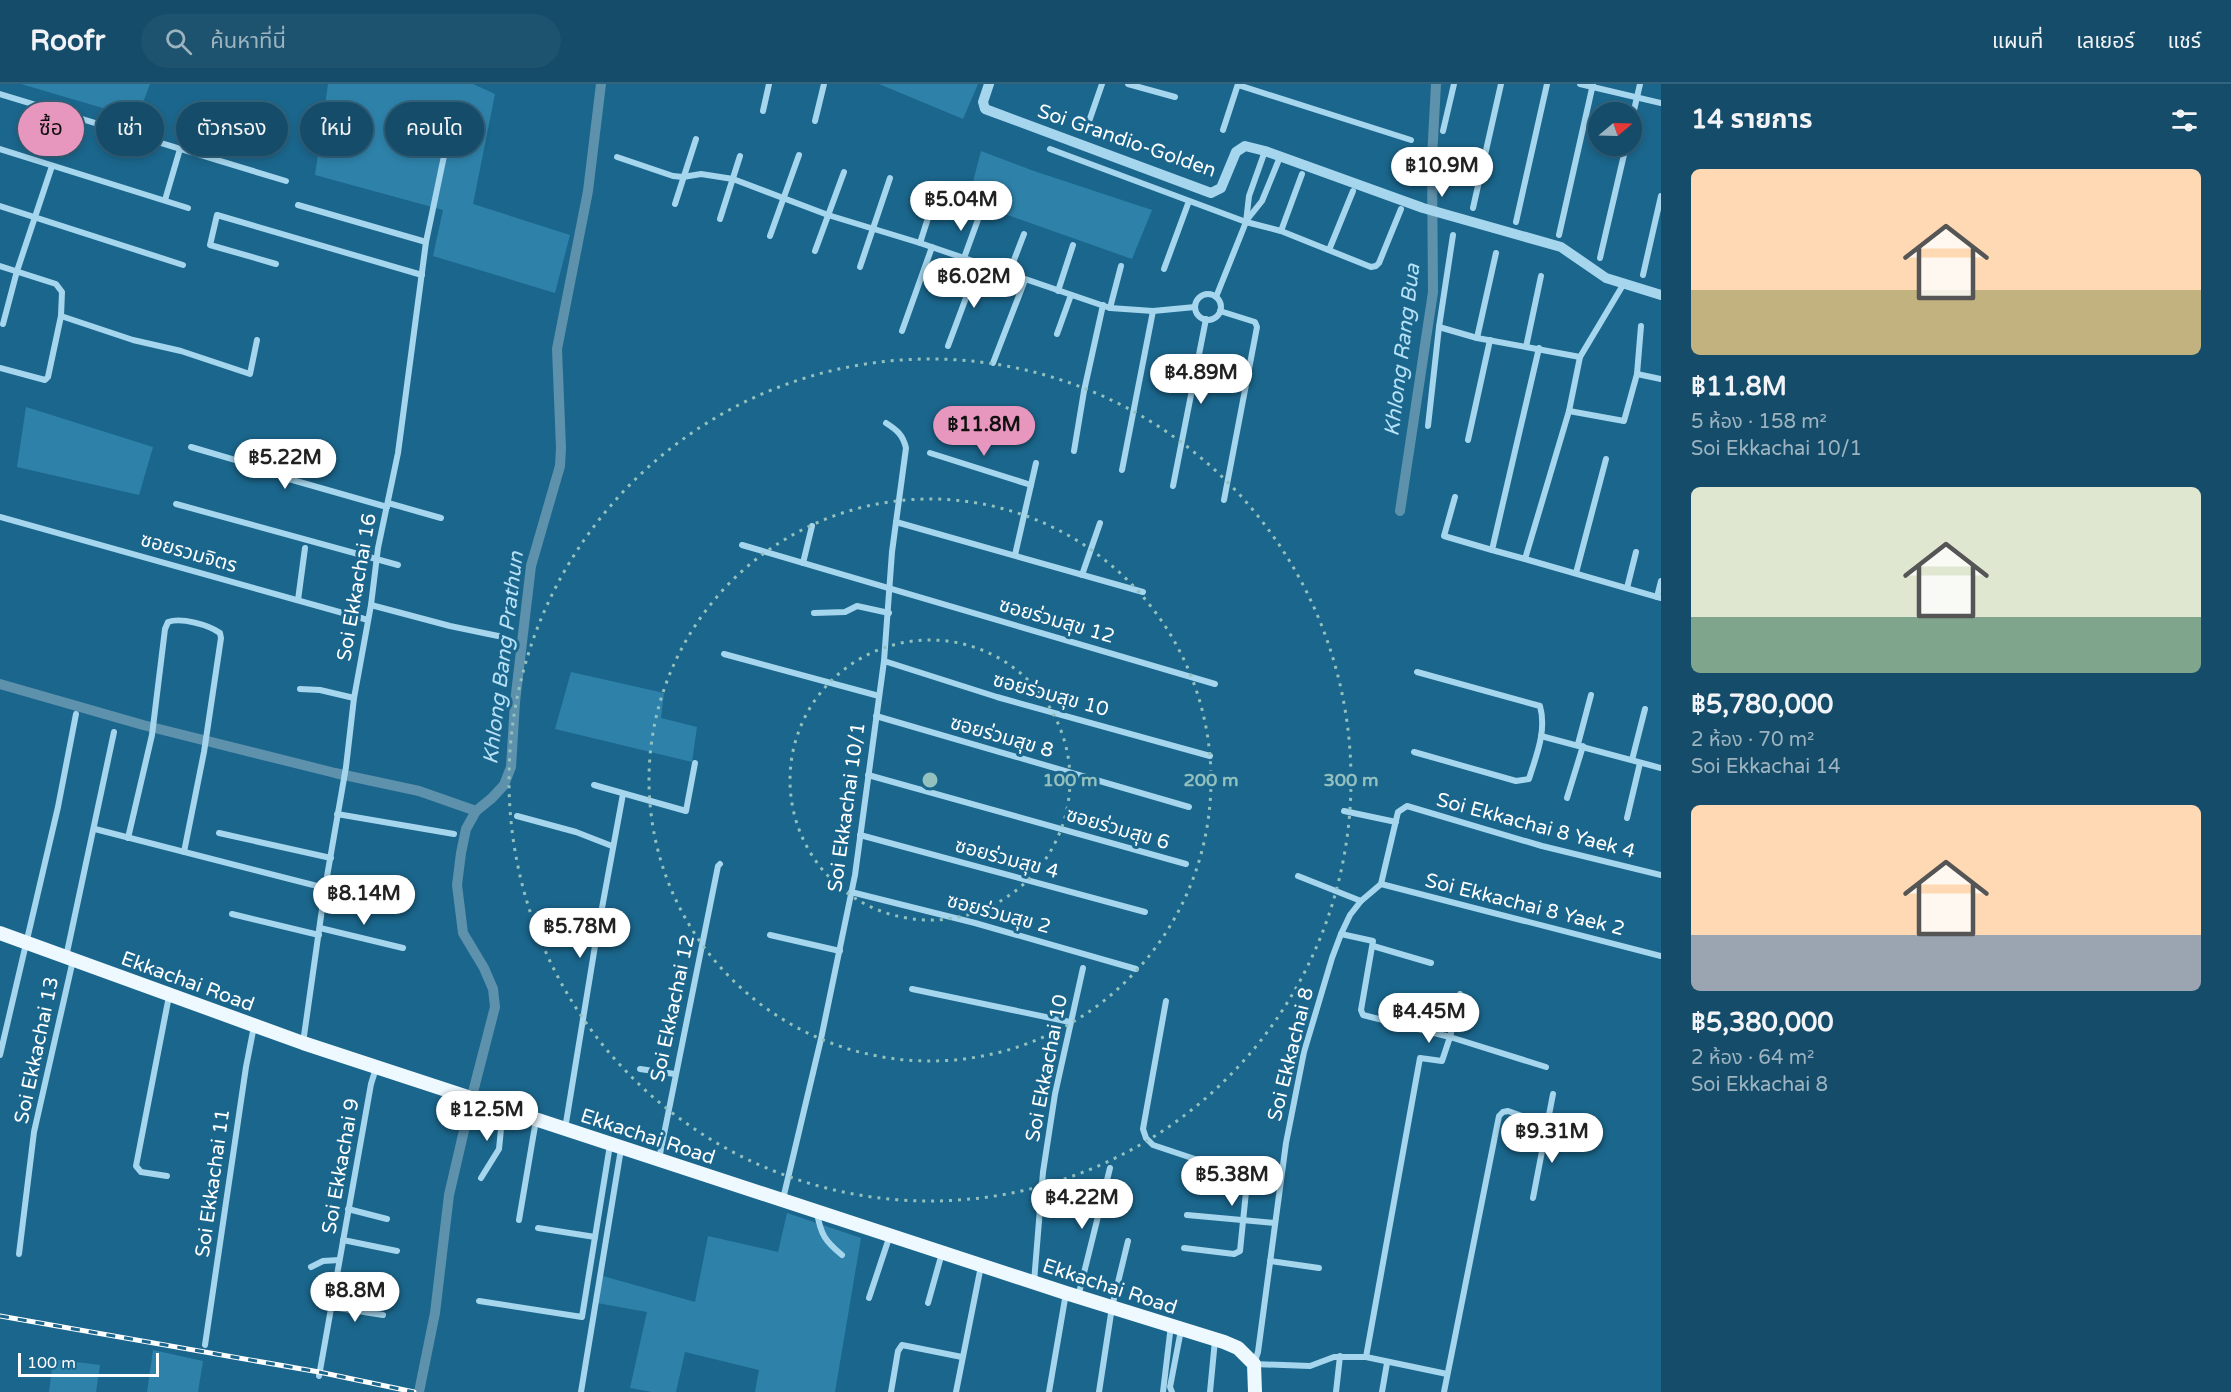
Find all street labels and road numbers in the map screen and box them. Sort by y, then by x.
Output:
street label: Soi Grandio-Golden [1034,99,1219,183]
street label: Soi Ekkachai 16 [332,511,382,663]
street label: ซอยรวมจิตร [138,528,240,578]
street label: ซอยร่วมสุข 12 [996,593,1117,649]
street label: ซอยร่วมสุข 10 [990,668,1111,722]
street label: ซอยร่วมสุข 8 [947,711,1056,763]
street label: Soi Ekkachai 10/1 [823,721,871,894]
street label: Soi Ekkachai 8 Yaek 4 [1434,788,1638,864]
street label: ซอยร่วมสุข 6 [1063,803,1172,855]
street label: ซอยร่วมสุข 4 [952,834,1061,884]
street label: Soi Ekkachai 8 Yaek 2 [1423,869,1627,941]
street label: ซอยร่วมสุข 2 [944,889,1053,939]
street label: Soi Ekkachai 12 [646,933,700,1084]
street label: Ekkachai Road [118,947,258,1017]
street label: Soi Ekkachai 13 [10,975,64,1126]
street label: Soi Ekkachai 8 [1263,985,1319,1124]
street label: Soi Ekkachai 10 [1021,992,1073,1144]
street label: Soi Ekkachai 9 [317,1097,365,1236]
street label: Ekkachai Road [577,1104,718,1170]
street label: Soi Ekkachai 11 [191,1107,235,1259]
street label: Ekkachai Road [1039,1254,1180,1320]

